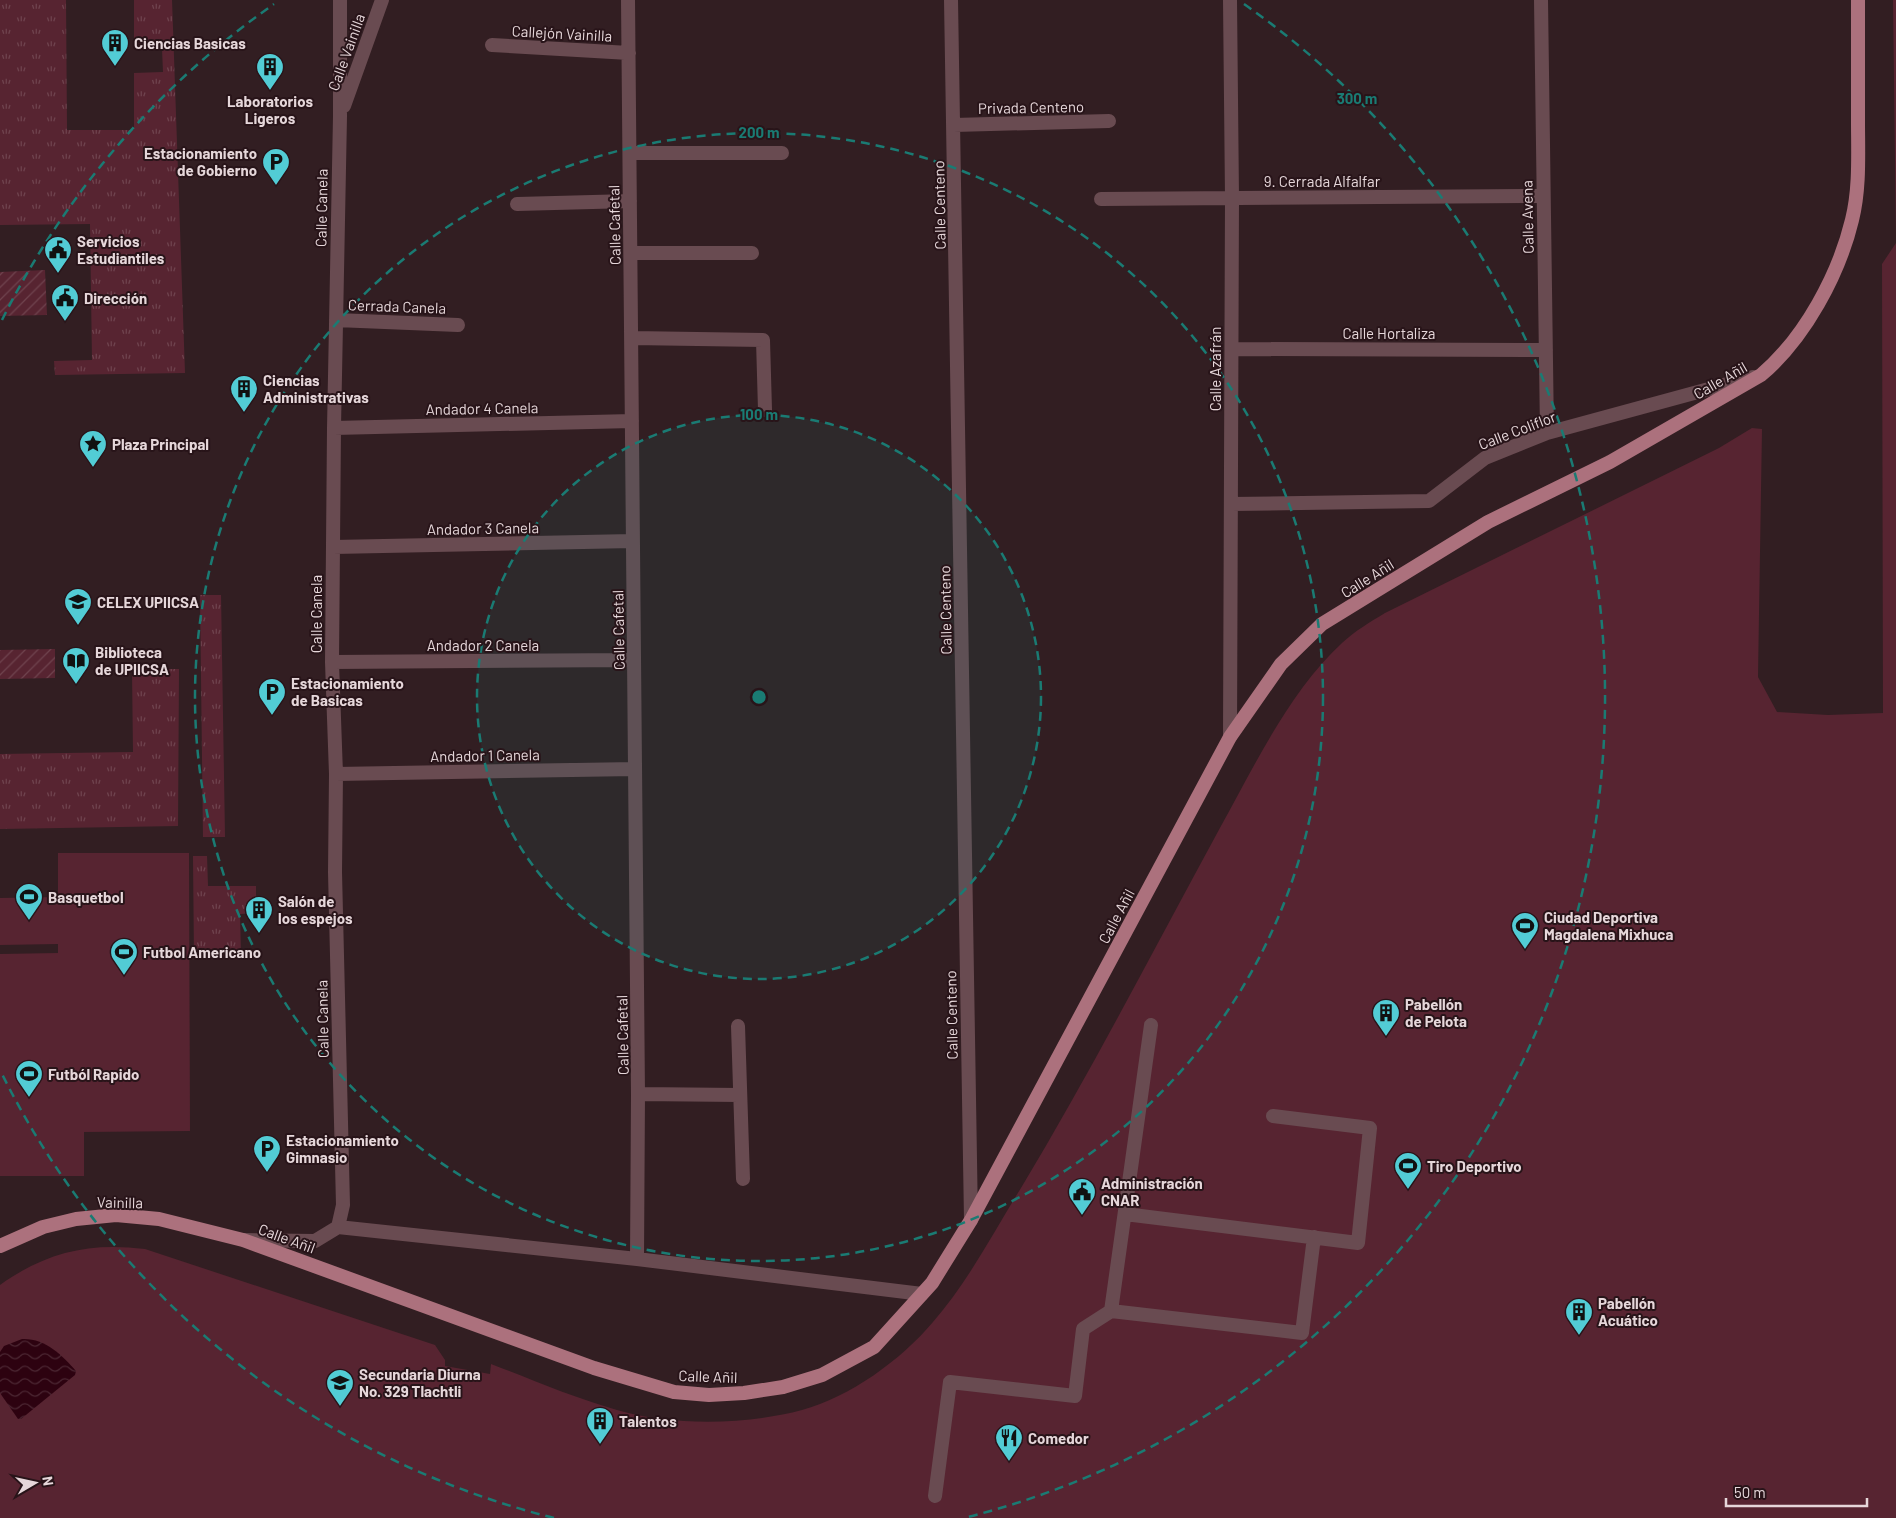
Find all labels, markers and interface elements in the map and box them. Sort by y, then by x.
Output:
street label: Calle Vainilla [324,11,368,93]
street label: Callejón Vainilla [511,21,613,45]
building icon: Ciencias Basicas [100,28,130,67]
place label: Ciencias Basicas [134,34,246,52]
building icon: Laboratorios Ligeros [255,52,285,91]
text: 300 m [1337,89,1377,107]
place label: Laboratorios Ligeros [227,92,314,127]
street label: Privada Centeno [978,97,1084,117]
text: 200 m [738,123,780,141]
place label: Estacionamiento de Gobierno [144,144,257,179]
parking icon: Estacionamiento de Gobierno [261,147,291,186]
street label: Calle Centeno [929,160,949,250]
street label: Calle Canela [311,169,331,247]
street label: 9. Cerrada Alfalfar [1264,172,1381,190]
street label: Calle Avena [1517,180,1537,254]
street label: Calle Cafetal [604,185,624,265]
place label: Servicios Estudiantiles [77,232,165,267]
public building icon: Servicios Estudiantiles [43,235,73,274]
public building icon: Dirección [50,283,80,322]
place label: Dirección [84,289,147,307]
street label: Cerrada Canela [348,295,446,317]
street label: Calle Hortaliza [1343,324,1435,342]
street label: Calle Azafrán [1206,327,1224,411]
street label: Calle Añil [1690,357,1750,403]
place label: Ciencias Administrativas [263,371,369,406]
building icon: Ciencias Administrativas [229,374,259,413]
street label: Andador 4 Canela [425,398,539,418]
text: 100 m [740,405,778,423]
street label: Calle Coliflor [1476,407,1559,453]
place icon: Plaza Principal [78,429,108,468]
place label: Plaza Principal [112,435,209,453]
street label: Andador 3 Canela [427,518,539,538]
street label: Calle Añil [1337,555,1397,601]
street label: Calle Centeno [935,565,955,655]
street label: Calle Canela [307,575,325,653]
school or university icon: CELEX UPIICSA [63,587,93,626]
street label: Calle Cafetal [608,590,628,670]
place label: CELEX UPIICSA [97,593,199,611]
street label: Andador 2 Canela [427,636,539,654]
place label: Biblioteca de UPIICSA [95,643,169,678]
library icon: Biblioteca de UPIICSA [61,646,91,685]
place label: Estacionamiento de Basicas [291,674,404,709]
parking icon: Estacionamiento de Basicas [257,677,287,716]
centre of rings [750,688,768,706]
street label: Andador 1 Canela [430,745,540,765]
sports icon: Basquetbol [14,882,44,921]
street label: Calle Añil [1094,886,1138,946]
place label: Basquetbol [48,888,124,906]
place label: Salón de los espejos [278,892,353,927]
building icon: Salón de los espejos [244,895,274,934]
place label: Ciudad Deportiva Magdalena Mixhuca [1544,908,1673,943]
sports icon: Ciudad Deportiva Magdalena Mixhuca [1510,911,1540,950]
sports icon: Futbol Americano [109,937,139,976]
place label: Futbol Americano [143,943,261,961]
street label: Calle Centeno [941,970,961,1060]
street label: Calle Canela [312,980,332,1058]
street label: Calle Cafetal [612,995,632,1075]
place label: Pabellón de Pelota [1405,995,1467,1030]
building icon: Pabellón de Pelota [1371,998,1401,1037]
sports icon: Futból Rapido [14,1059,44,1098]
place label: Futból Rapido [48,1065,139,1083]
place label: Estacionamiento Gimnasio [286,1131,399,1166]
parking icon: Estacionamiento Gimnasio [252,1134,282,1173]
sports icon: Tiro Deportivo [1393,1151,1423,1190]
place label: Tiro Deportivo [1427,1157,1522,1175]
place label: Administración CNAR [1101,1174,1203,1209]
public building icon: Administración CNAR [1067,1177,1097,1216]
street label: Vainilla [97,1193,143,1211]
street label: Calle Añil [256,1219,318,1257]
place label: Pabellón Acuático [1598,1294,1658,1329]
building icon: Pabellón Acuático [1564,1297,1594,1336]
place label: Secundaria Diurna No. 329 Tlachtli [359,1365,481,1400]
street label: Calle Añil [678,1366,738,1386]
school or university icon: Secundaria Diurna No. 329 Tlachtli [325,1368,355,1407]
building icon: Talentos [585,1406,615,1445]
place label: Talentos [619,1412,677,1430]
restaurant icon: Comedor [994,1423,1024,1462]
place label: Comedor [1028,1429,1089,1447]
north arrow [10,1458,60,1508]
text: N [39,1475,57,1487]
scale bar [1726,1476,1867,1508]
text: 50 m [1734,1483,1766,1501]

